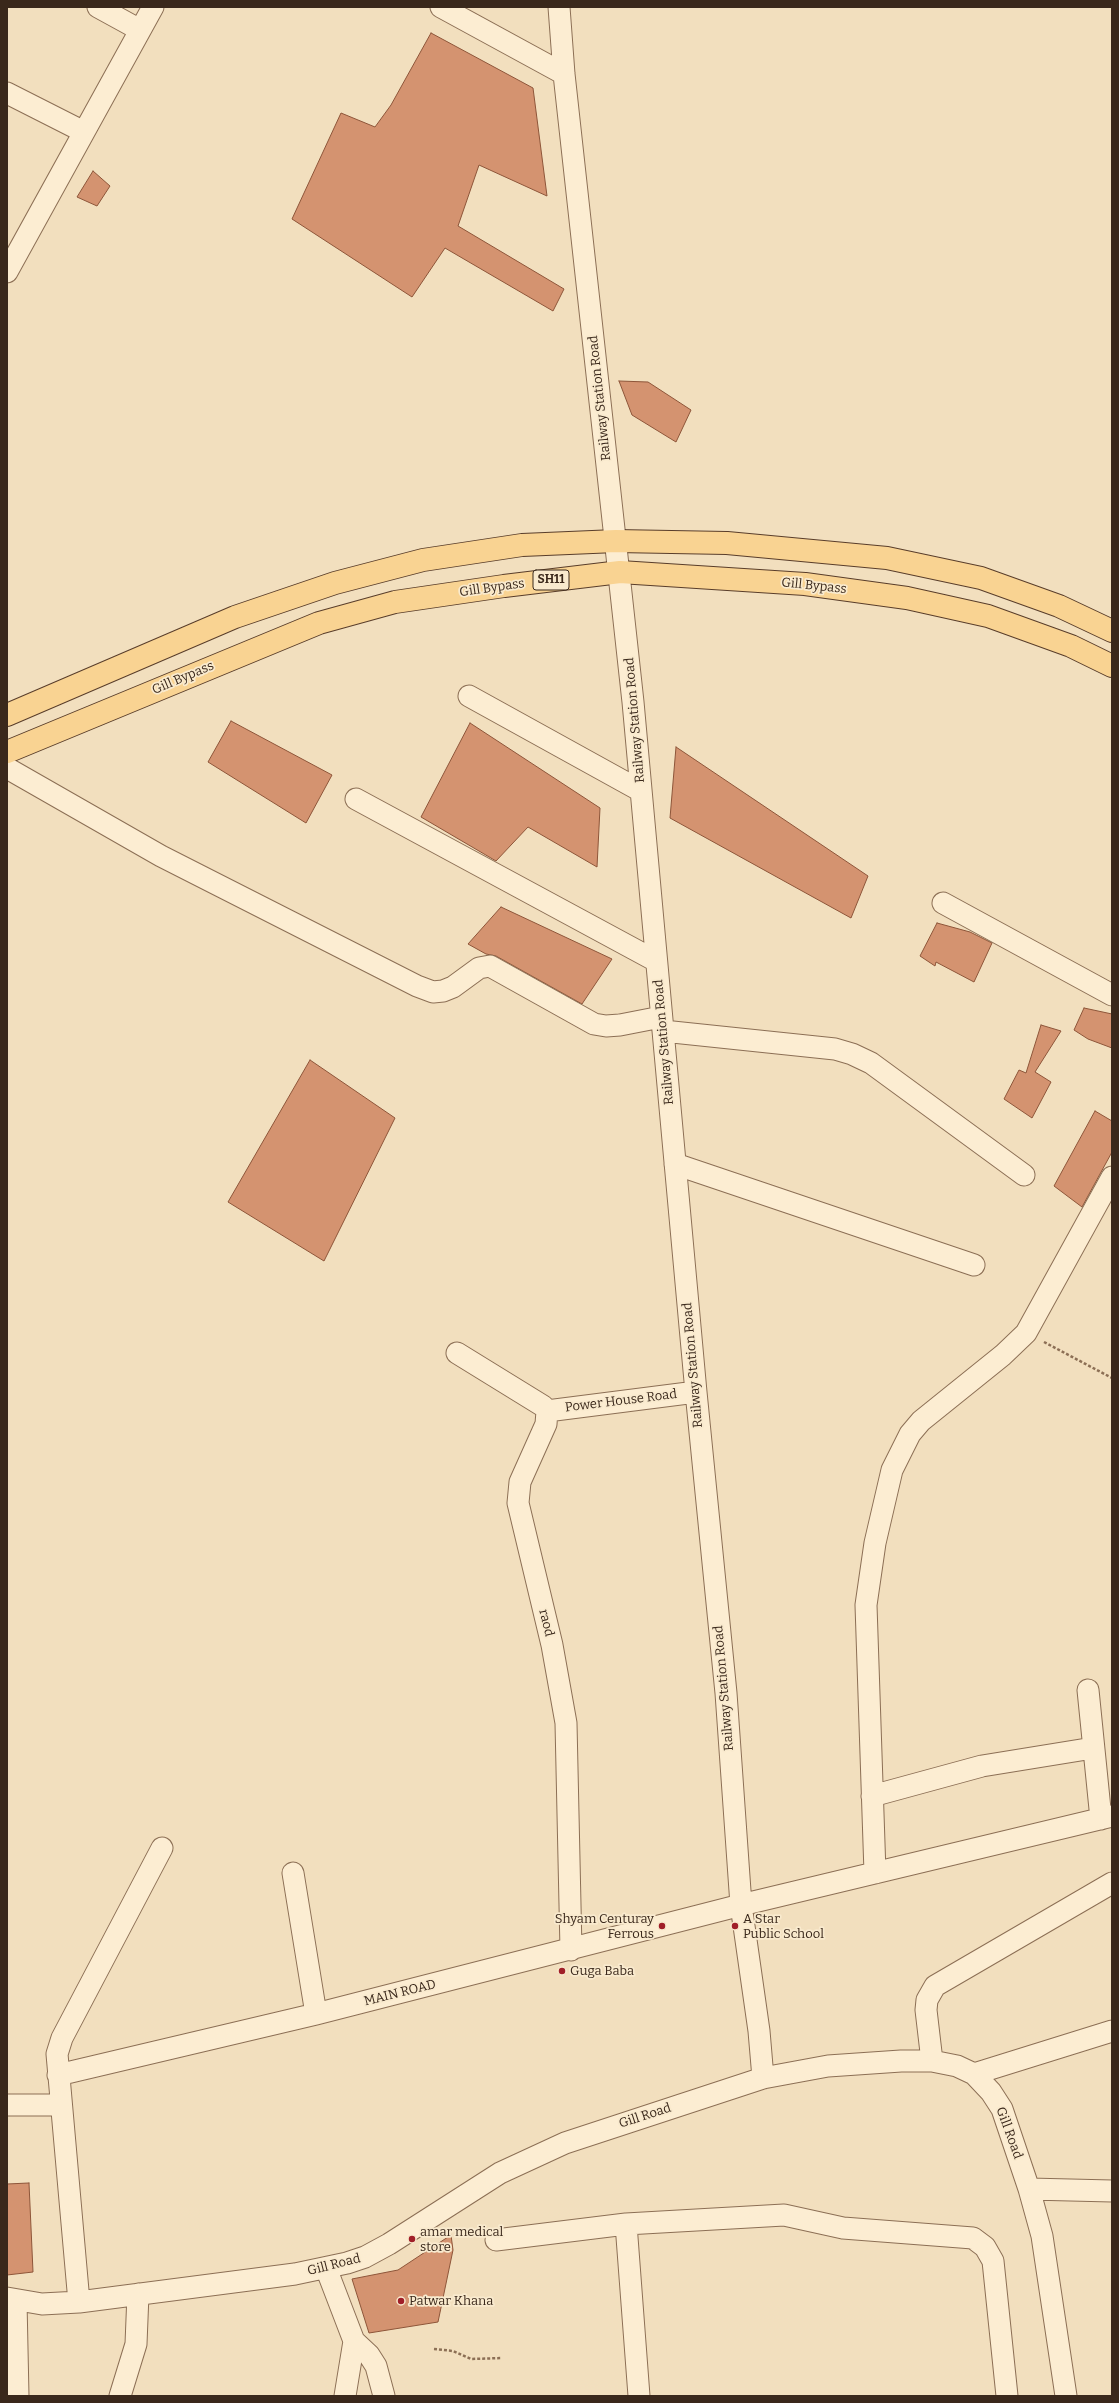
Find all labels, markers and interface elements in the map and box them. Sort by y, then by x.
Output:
street label: Railway Station Road [586,335,614,461]
road number: SH11 [533,570,569,590]
street label: Gill Bypass [781,575,847,597]
street label: Gill Bypass [458,576,526,600]
street label: Railway Station Road [622,657,648,783]
street label: Gill Bypass [150,658,216,698]
street label: Railway Station Road [651,979,677,1105]
street label: Railway Station Road [680,1302,706,1428]
street label: Power House Road [564,1386,678,1416]
street label: raod [535,1608,557,1638]
street label: Railway Station Road [711,1625,737,1751]
place label: Shyam Centuray Ferrous [555,1911,654,1942]
place label: A Star Public School [743,1911,824,1942]
marker: Shyam Centuray Ferrous [657,1921,667,1931]
marker: A Star Public School [730,1921,740,1931]
place label: Guga Baba [570,1963,634,1979]
marker: Guga Baba [557,1966,567,1976]
street label: MAIN ROAD [363,1977,437,2009]
street label: Gill Road [617,2100,673,2132]
street label: Gill Road [992,2105,1026,2161]
place label: amar medical store [420,2224,503,2255]
marker: amar medical store [407,2234,417,2244]
street label: Gill Road [306,2251,362,2279]
place label: Patwar Khana [409,2293,493,2309]
marker: Patwar Khana [396,2296,406,2306]

